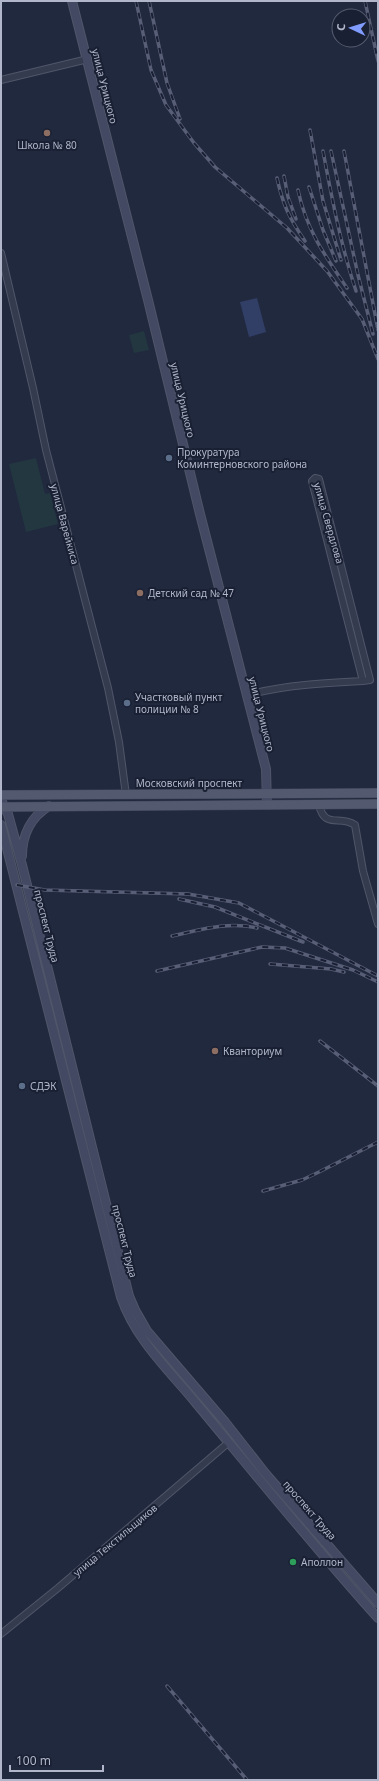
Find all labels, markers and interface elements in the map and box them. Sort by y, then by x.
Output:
north arrow [331,8,371,48]
text: С [333,23,348,31]
street label: улица Урицкого [89,47,121,125]
marker: Школа № 80 [42,128,52,138]
place label: Школа № 80 [17,138,77,152]
street label: улица Урицкого [168,361,198,439]
place label: Прокуратура Коминтерновского района [177,445,307,471]
marker: Прокуратура Коминтерновского района [164,453,174,463]
street label: улица Свердлова [311,481,347,565]
street label: улица Варейкиса [48,482,82,566]
place label: Детский сад № 47 [148,586,234,600]
marker: Детский сад № 47 [135,588,145,598]
street label: улица Урицкого [246,675,278,753]
place label: Участковый пункт полиции № 8 [135,690,223,716]
marker: Участковый пункт полиции № 8 [122,698,132,708]
street label: Московский проспект [136,776,243,790]
street label: проспект Труда [31,888,63,964]
place label: Кванториум [223,1044,282,1058]
marker: Кванториум [210,1046,220,1056]
place label: СДЭК [30,1079,57,1093]
marker: СДЭК [17,1081,27,1091]
street label: проспект Труда [109,1203,141,1279]
street label: проспект Труда [280,1477,340,1543]
street label: улица Текстильщиков [70,1500,160,1579]
place label: Аполлон [301,1555,343,1569]
marker: Аполлон [288,1557,298,1567]
scale bar [10,1747,103,1773]
text: 100 m [16,1752,51,1769]

